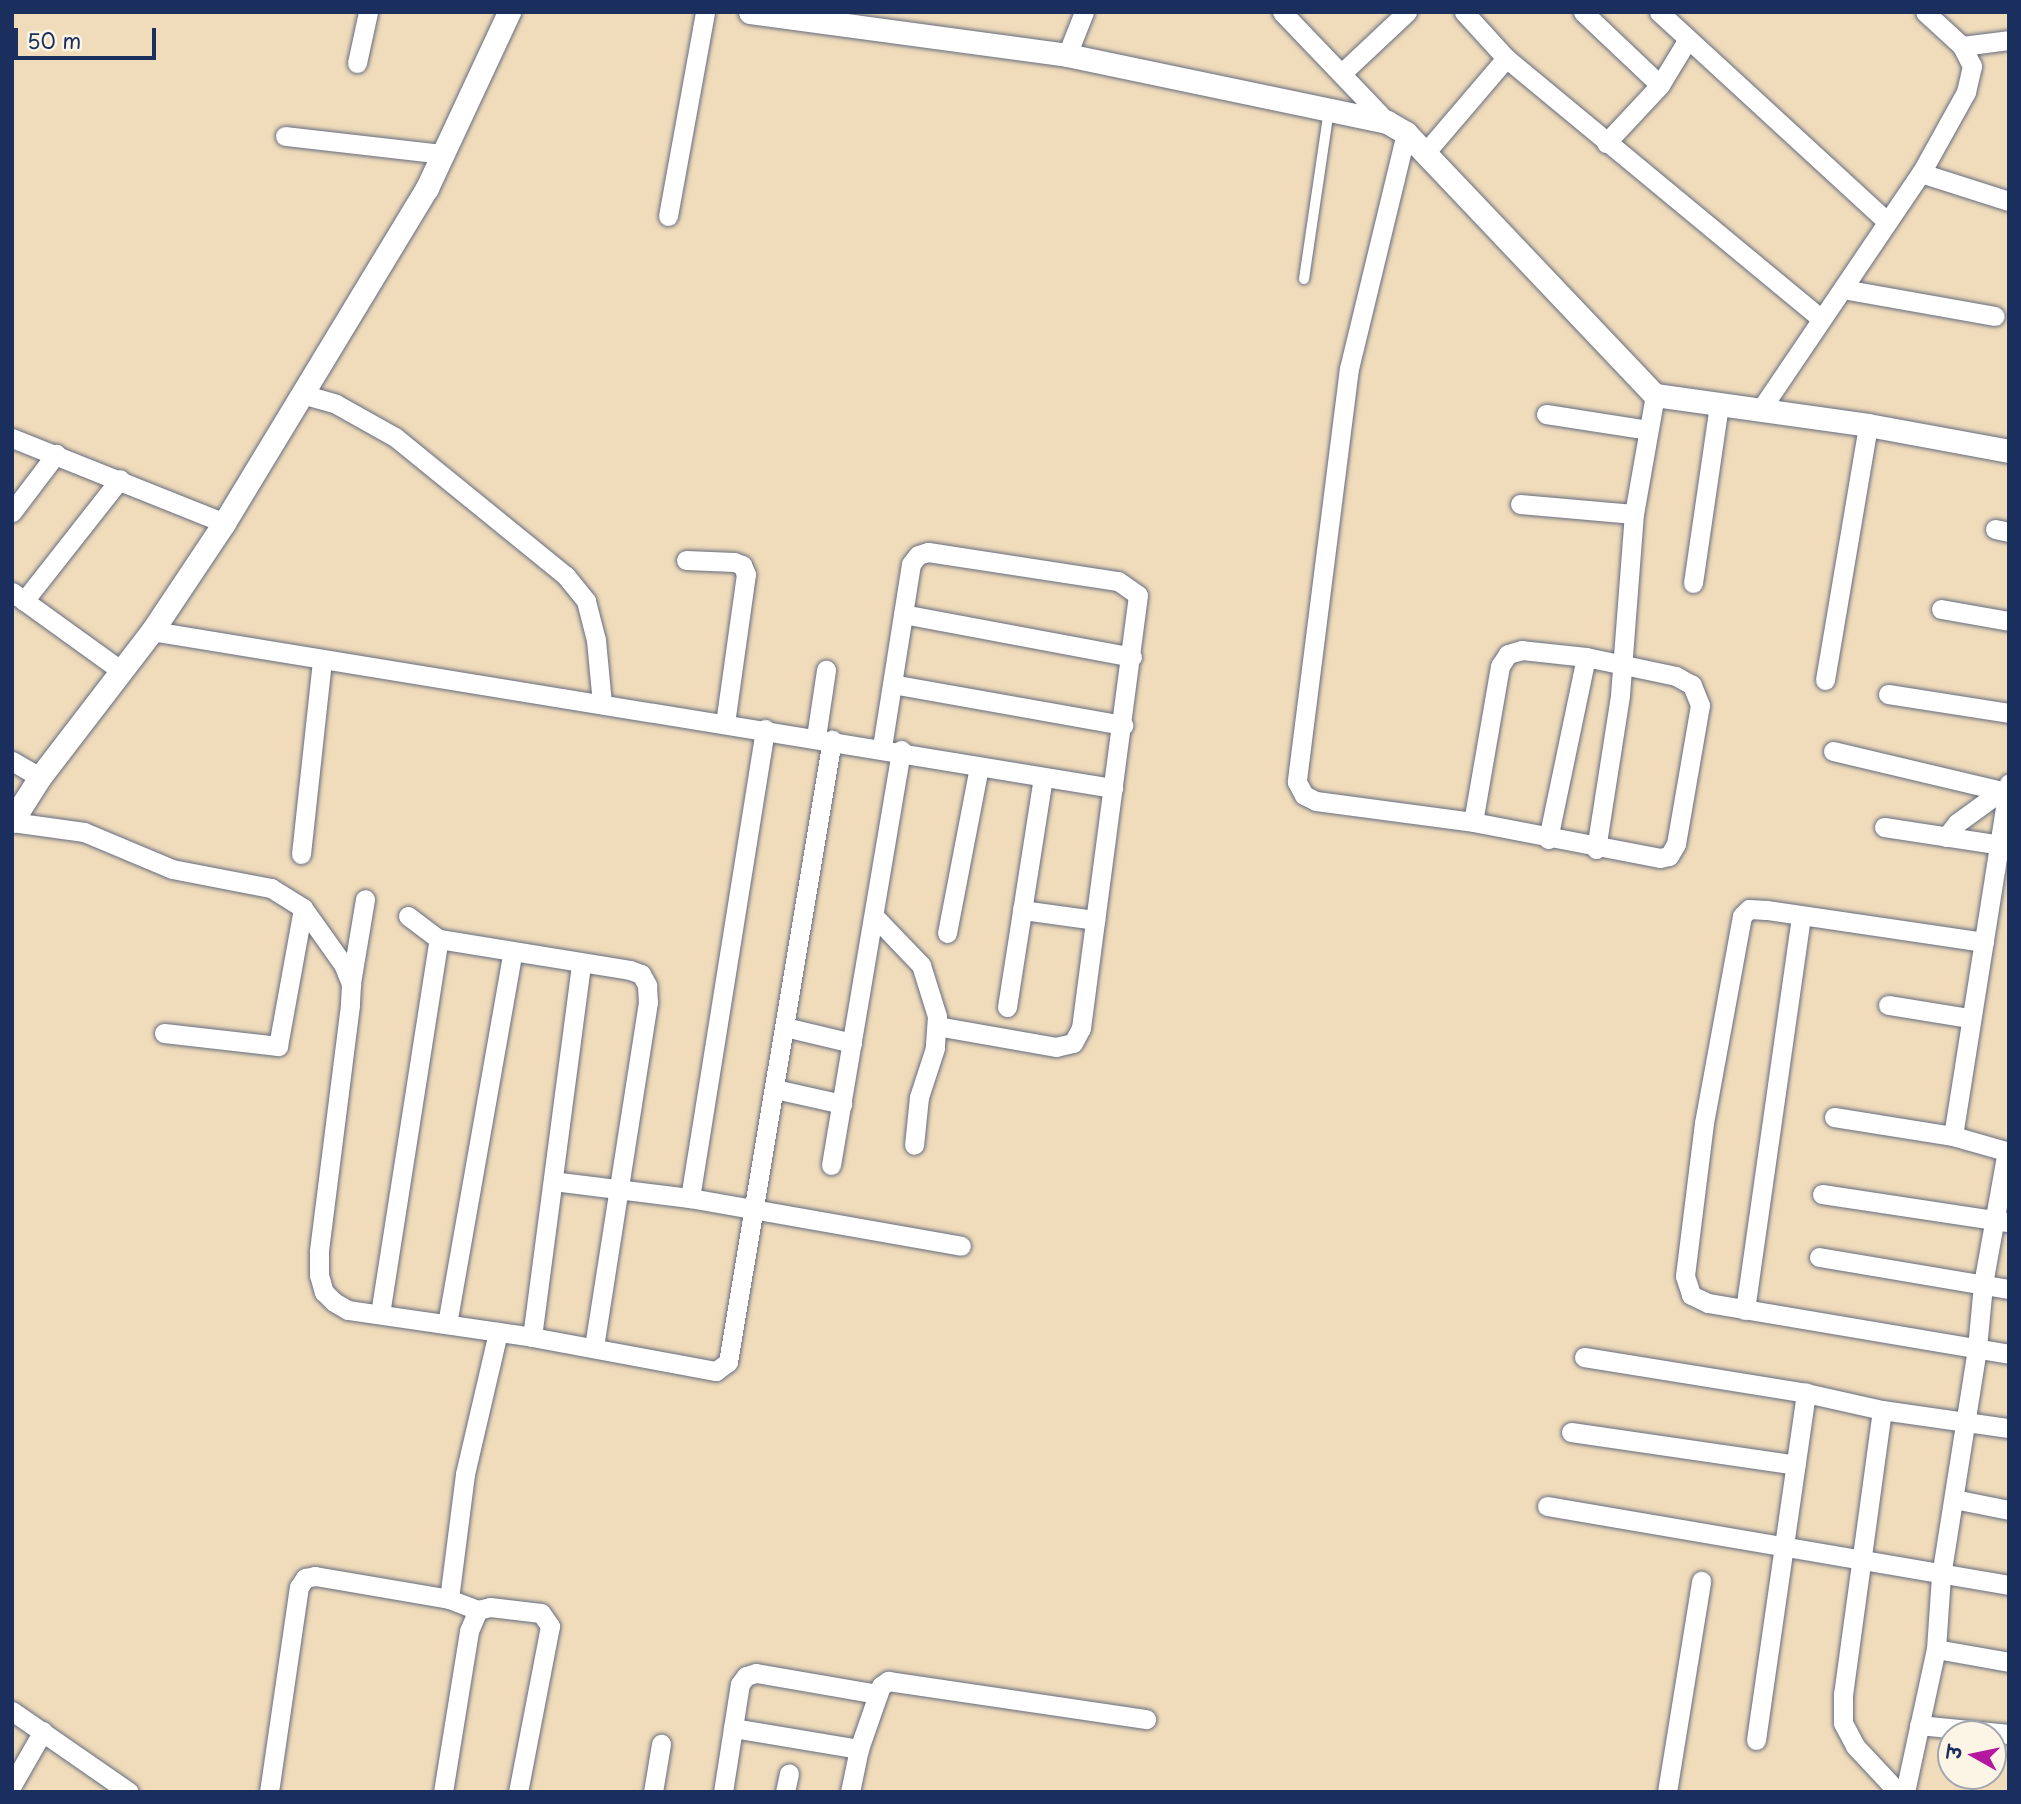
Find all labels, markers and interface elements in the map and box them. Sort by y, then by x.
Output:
scale bar [18,14,159,58]
text: 50 m [27,24,81,56]
north arrow [1937,1720,2007,1790]
text: उ [1938,1744,1968,1760]

